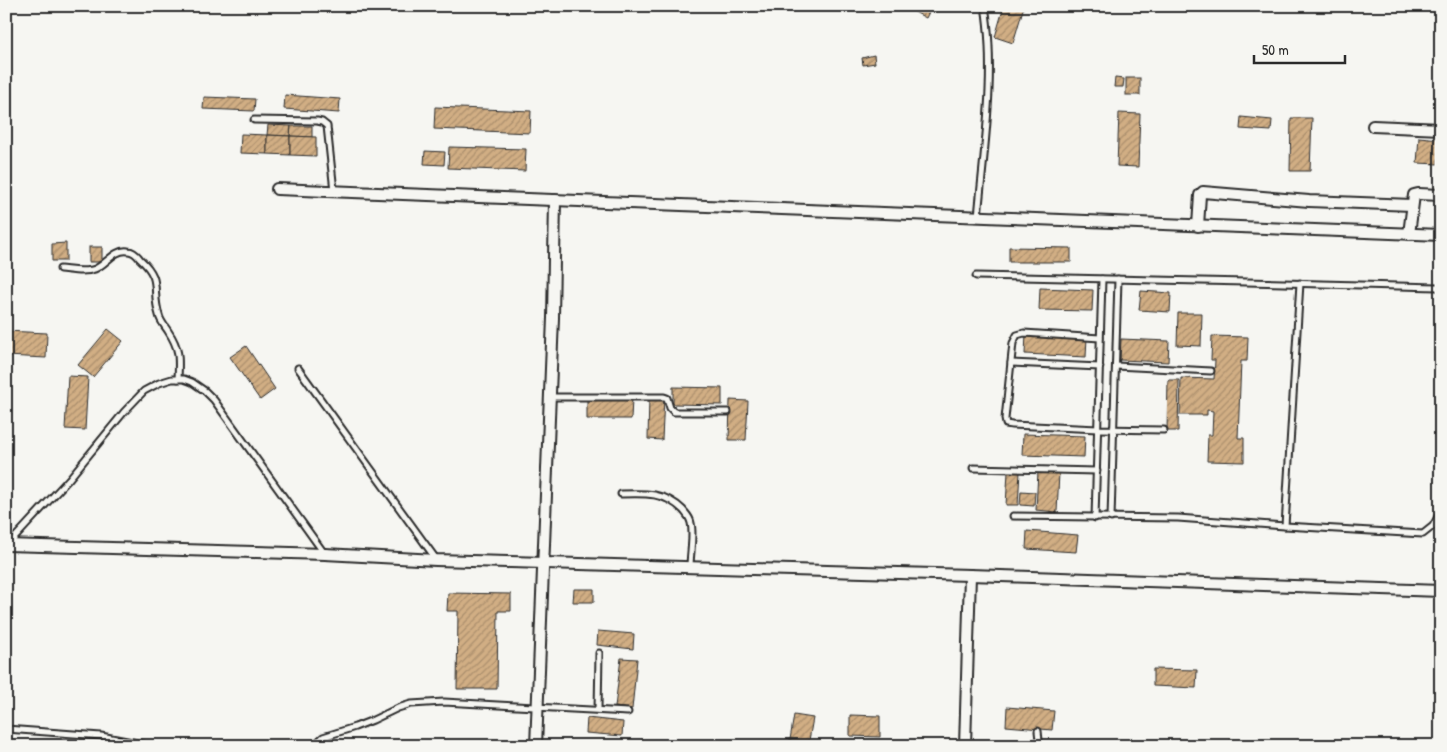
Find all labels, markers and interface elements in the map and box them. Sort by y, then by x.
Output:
scale bar [1254,32,1346,64]
text: 50 m [1262,39,1289,60]

